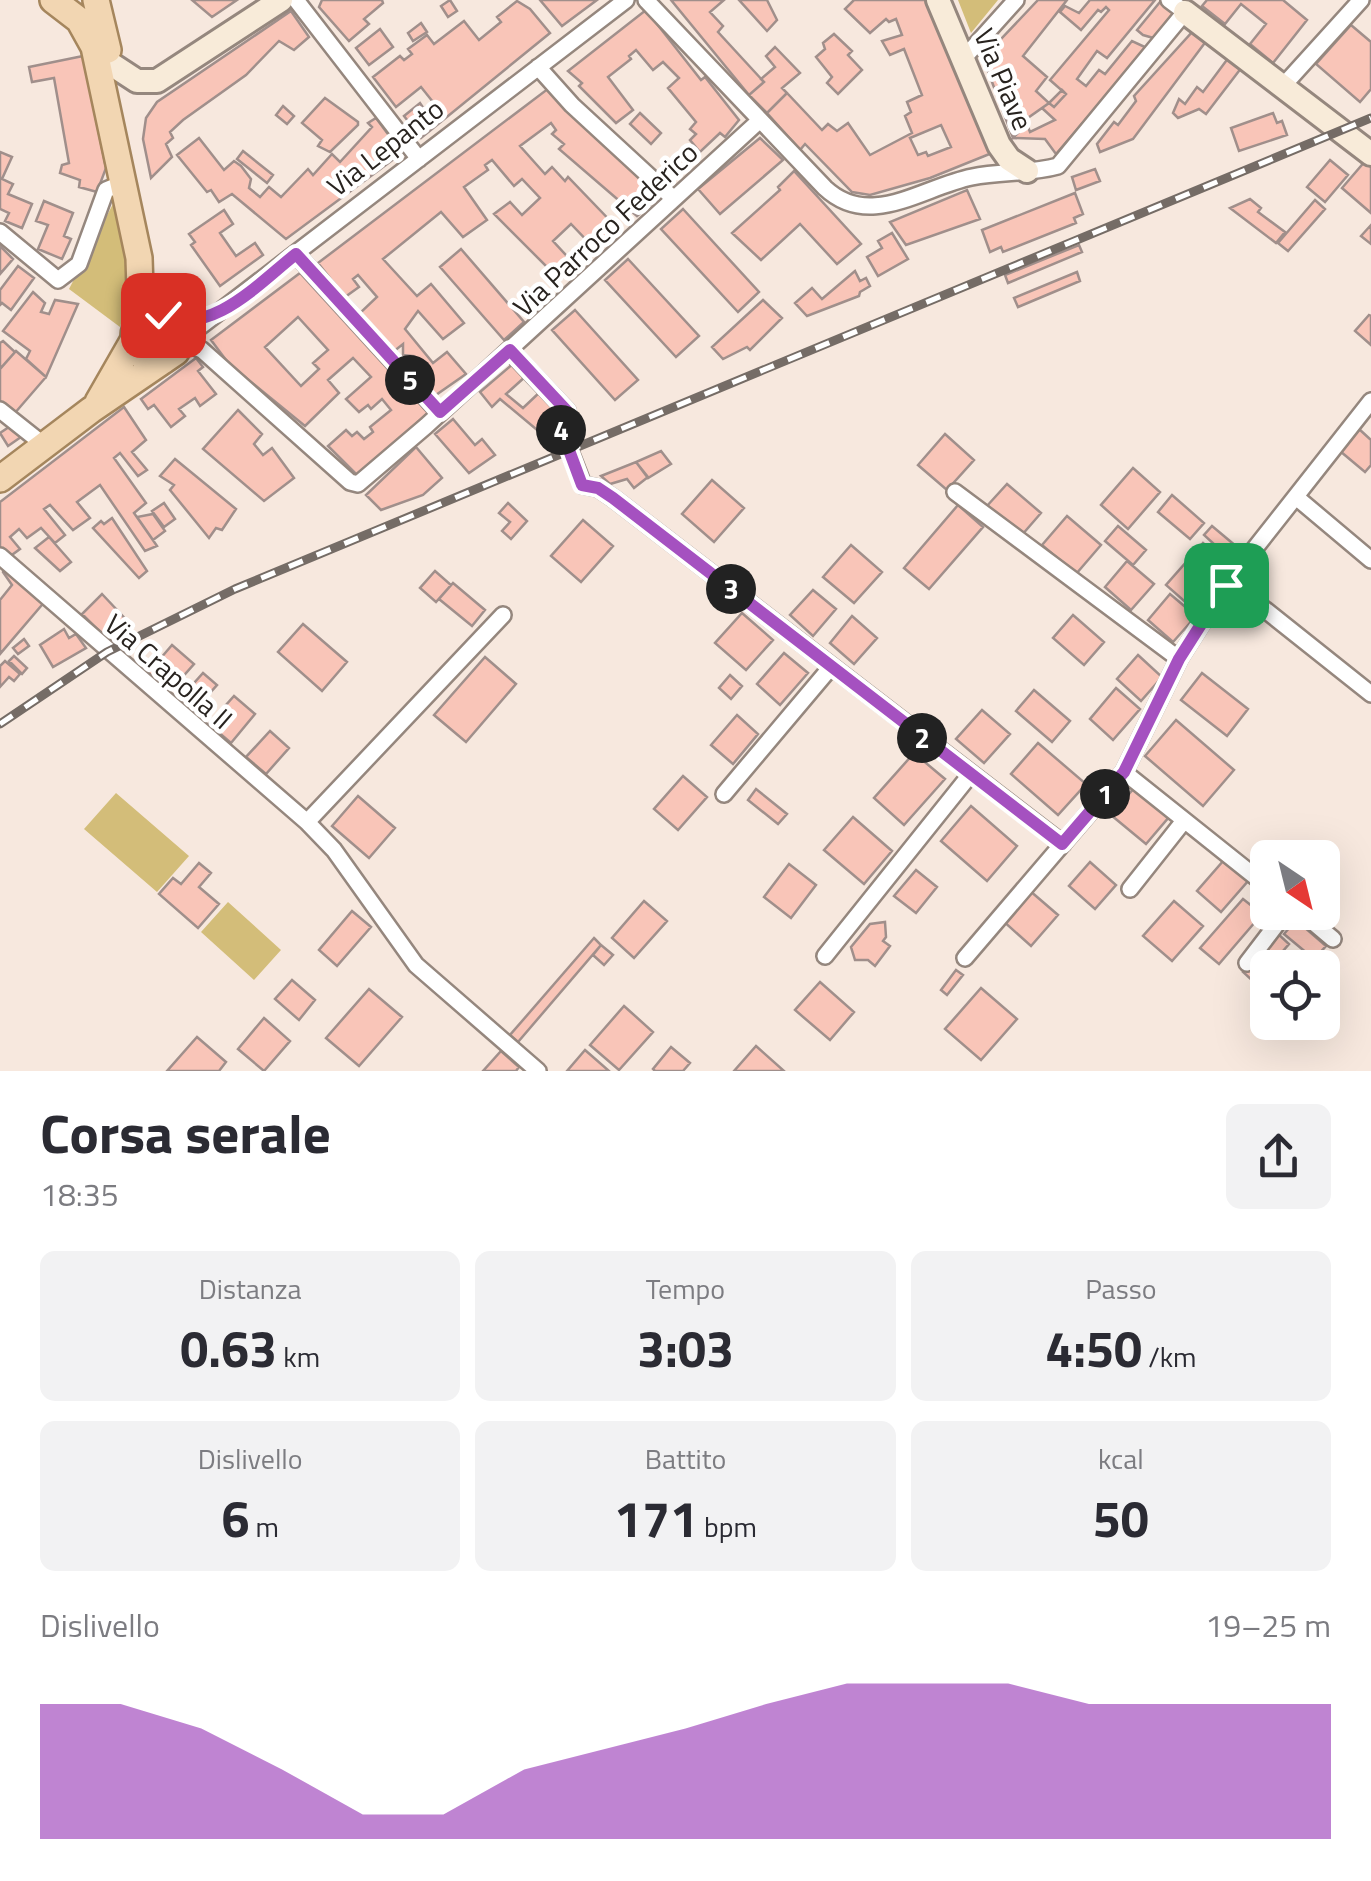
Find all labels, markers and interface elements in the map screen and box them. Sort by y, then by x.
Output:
street label: Via Piave [963,22,1045,136]
street label: Via Lepanto [317,87,453,207]
street label: Via Parroco Federico [503,131,707,327]
pin [121,273,206,358]
icon: check [136,288,191,343]
pin: 5 [385,355,435,405]
text: 5 [402,358,418,401]
pin: 4 [536,405,586,455]
text: 4 [553,408,569,451]
pin [1184,543,1269,628]
icon: arrive [1199,558,1254,613]
pin: 3 [706,564,756,614]
text: 3 [723,567,739,610]
street label: Via Crapolla II [95,603,243,739]
pin: 2 [897,713,947,763]
text: 2 [914,716,930,759]
pin: 1 [1080,769,1130,819]
text: 1 [1097,772,1113,815]
north arrow [1250,840,1340,930]
map controls [1250,840,1340,1040]
button: locate [1250,950,1340,1040]
text: Corsa serale [40,1091,331,1174]
button: share [1226,1104,1331,1209]
text: 18:35 [40,1170,119,1218]
text: Distanza [199,1267,302,1310]
text: Tempo [646,1267,725,1310]
text: Passo [1085,1267,1156,1310]
text: 0.63 [180,1310,277,1386]
text: 3:03 [637,1310,734,1386]
text: 4:50 [1045,1310,1142,1386]
text: km [277,1335,320,1378]
text: /km [1142,1335,1197,1378]
text: Dislivello [198,1437,303,1480]
text: Battito [645,1437,726,1480]
text: kcal [1098,1437,1144,1480]
text: 6 [221,1480,249,1556]
text: 171 [614,1480,698,1556]
text: 50 [1093,1480,1149,1556]
text: m [249,1505,279,1548]
text: bpm [698,1505,757,1548]
text: Dislivello [40,1601,160,1649]
text: 19–25 m [1205,1601,1331,1649]

